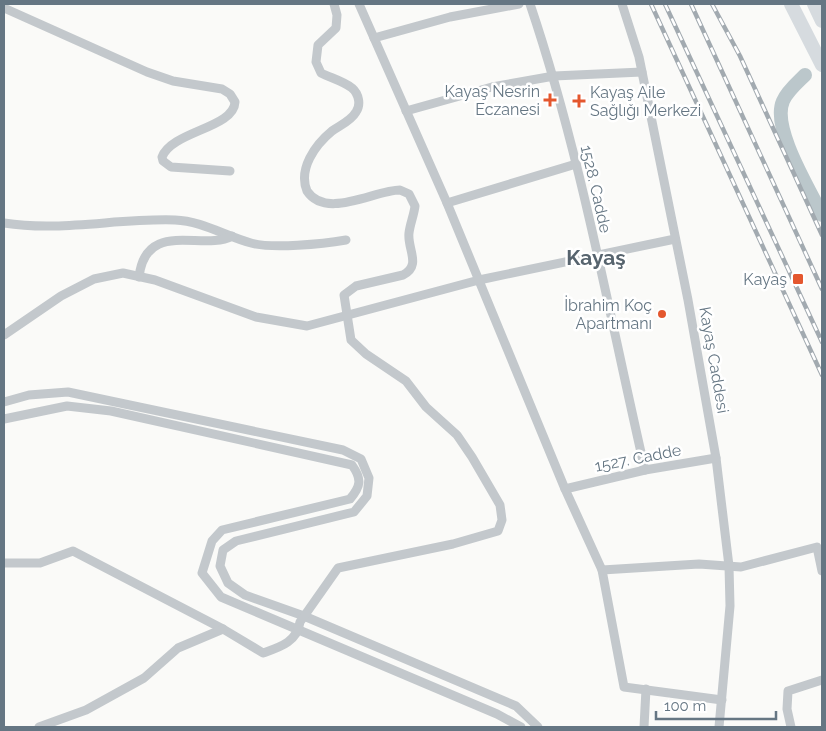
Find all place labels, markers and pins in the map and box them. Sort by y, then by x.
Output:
place label: Kayaş Nesrin Eczanesi [444,82,540,119]
place label: Kayaş Aile Sağlığı Merkezi [590,83,701,120]
marker: Kayaş Nesrin Eczanesi [544,94,556,106]
marker: Kayaş Aile Sağlığı Merkezi [572,94,586,108]
place label: Kayaş [743,270,787,289]
marker: Kayaş [791,272,805,286]
place label: İbrahim Koç Apartmanı [564,295,652,333]
marker: İbrahim Koç Apartmanı [656,308,668,320]

